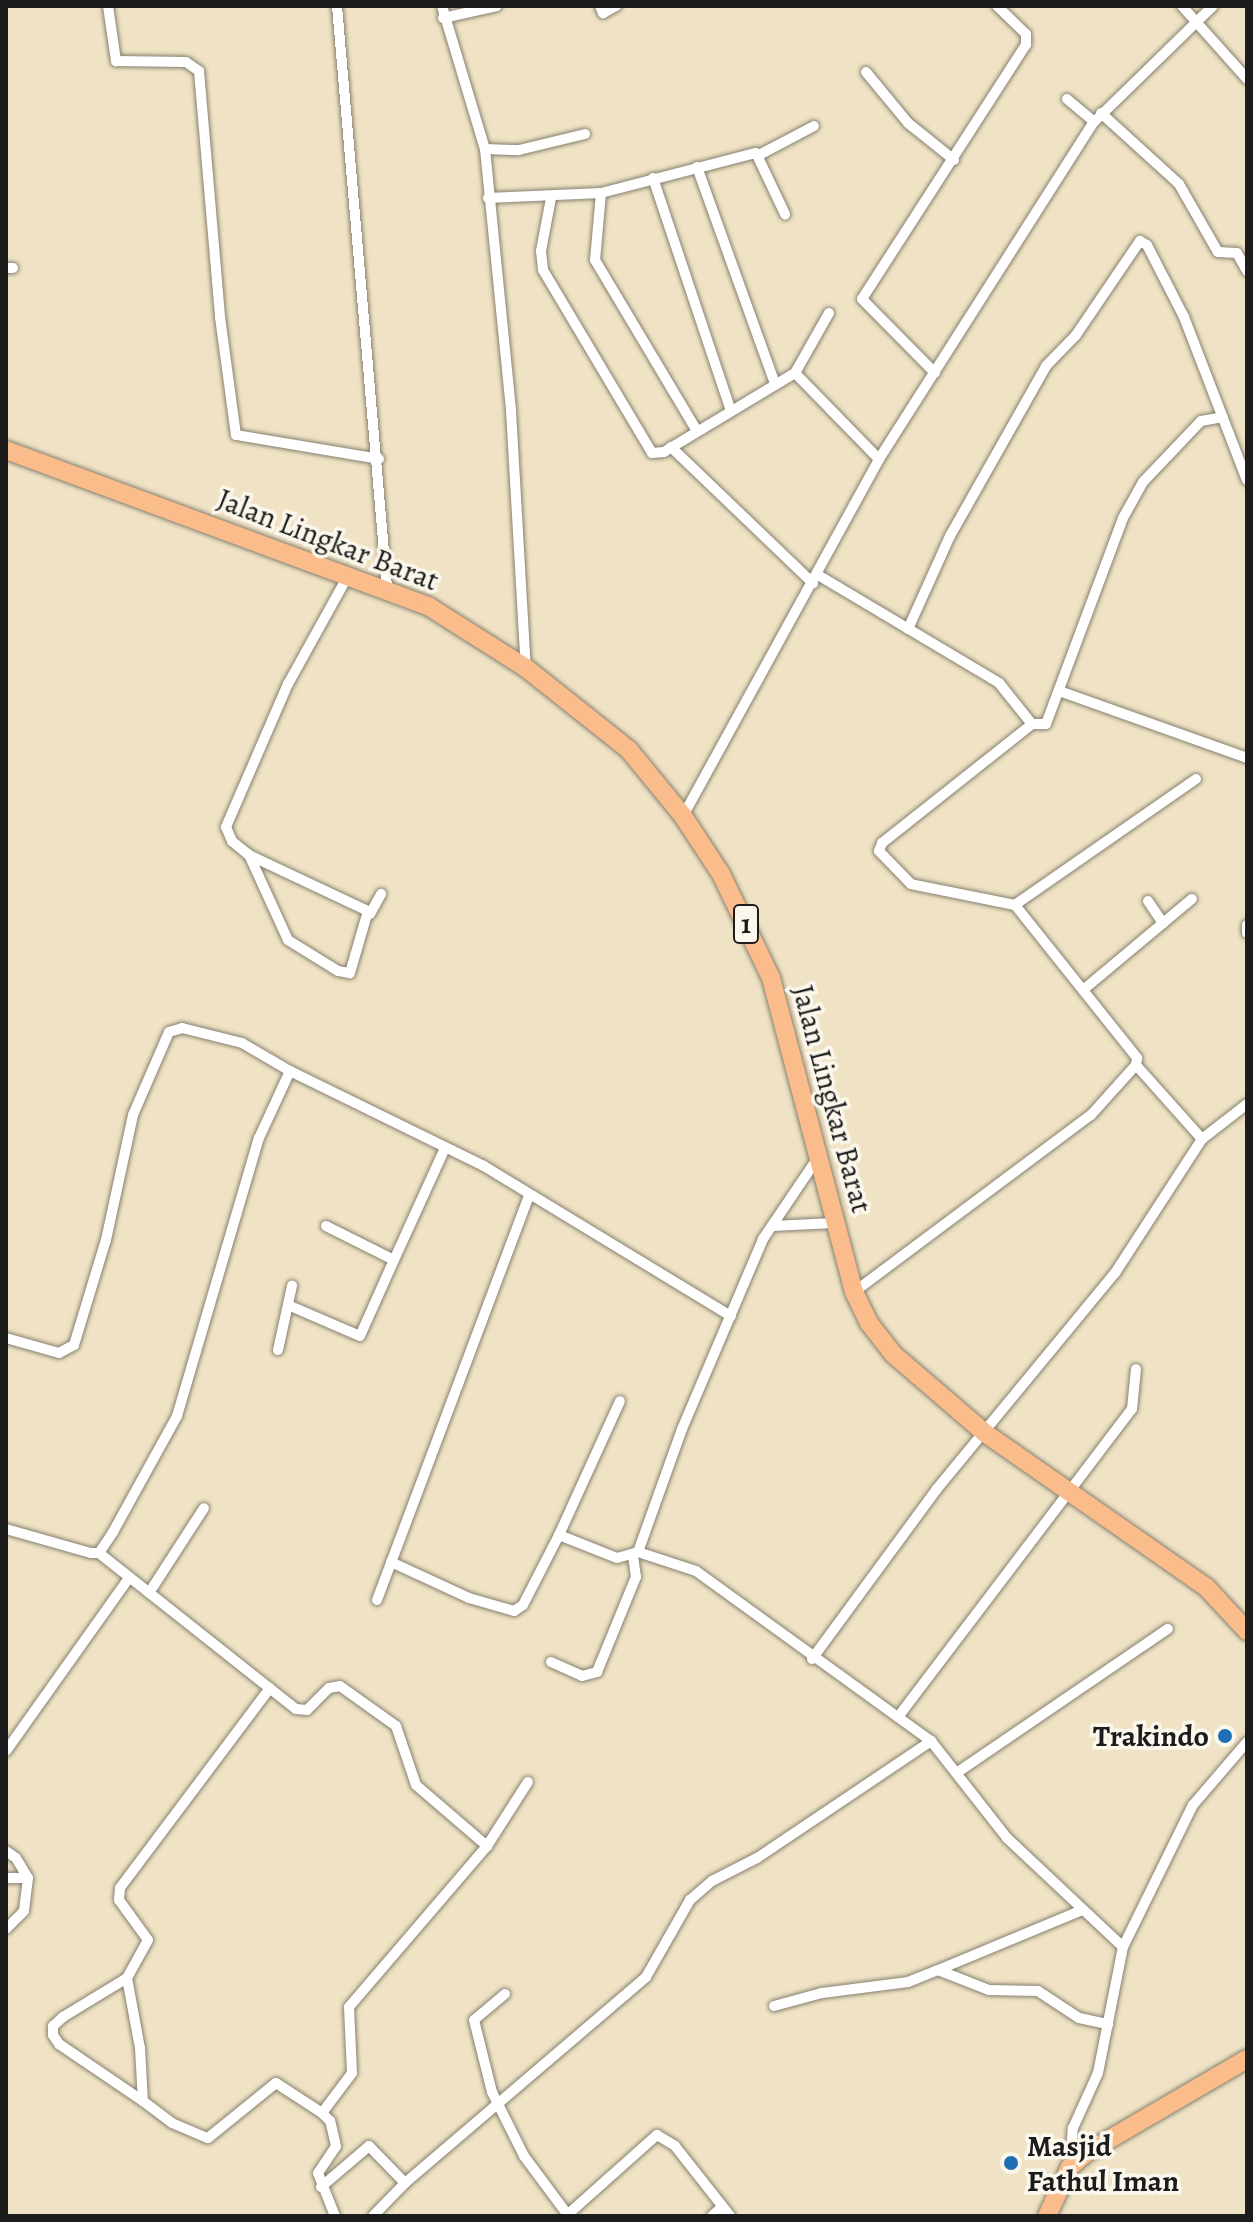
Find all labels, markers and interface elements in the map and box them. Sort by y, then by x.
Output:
street label: Jalan Lingkar Barat [212,481,444,599]
road number: 1 [732,900,760,948]
street label: Jalan Lingkar Barat [784,981,880,1217]
place label: Trakindo [1093,1718,1209,1754]
marker: Trakindo [1216,1727,1234,1745]
place label: Masjid Fathul Iman [1027,2128,1179,2198]
marker: Masjid Fathul Iman [1002,2154,1020,2172]

